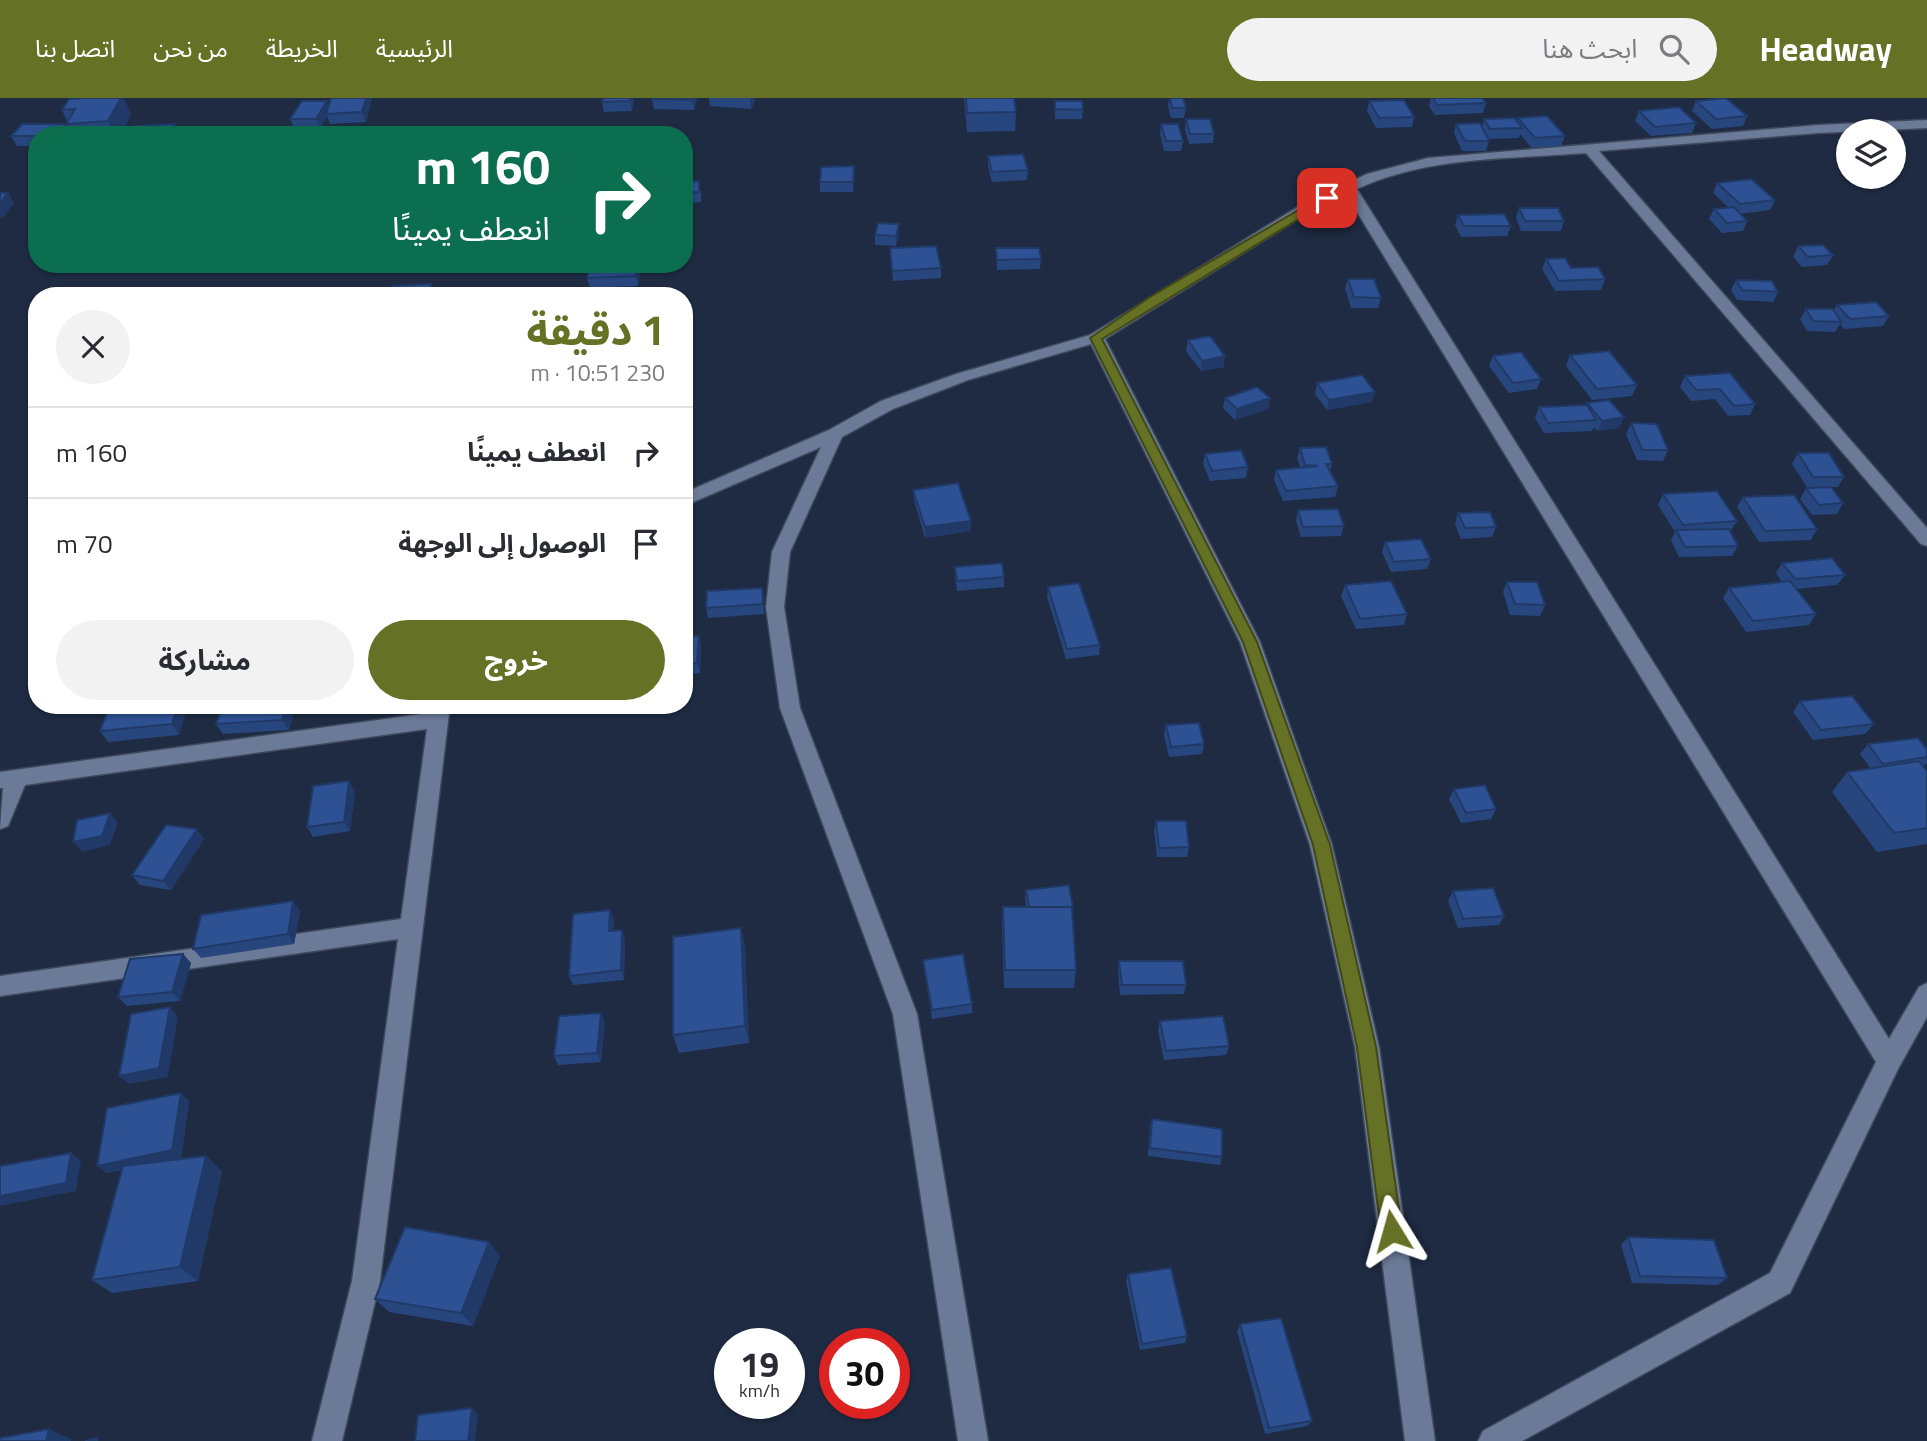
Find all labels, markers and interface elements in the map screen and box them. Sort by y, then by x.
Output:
search box [1227,18,1717,81]
text: Headway [1759,24,1892,74]
text: ابحث هنا [1542,29,1637,68]
text: اتصل بنا [35,30,115,66]
text: من نحن [153,30,228,66]
text: الخريطة [266,30,338,66]
text: الرئيسية [376,30,453,66]
icon: search [1655,30,1693,68]
map controls [1836,119,1906,189]
button: layers [1836,119,1906,189]
text: 160 m [416,128,550,203]
icon: right [574,154,665,245]
pin [1297,168,1357,228]
icon: arrive [1308,179,1346,217]
text: انعطف يمينًا [392,204,550,252]
text: 1 دقيقة [527,297,665,361]
button: close [56,310,130,384]
text: 230 m · 10:51 [530,355,665,390]
text: انعطف يمينًا [467,432,606,471]
text: 160 m [56,433,127,472]
icon: right [627,434,665,472]
text: الوصول إلى الوجهة [398,523,606,562]
text: 70 m [56,524,113,563]
icon: arrive [627,525,665,563]
button: مشاركة [56,620,354,700]
button: خروج [368,620,665,700]
position arrow [1355,1194,1429,1268]
speed limit sign: 30 [819,1328,910,1419]
text: 19 [740,1337,779,1391]
text: km/h [739,1377,780,1404]

